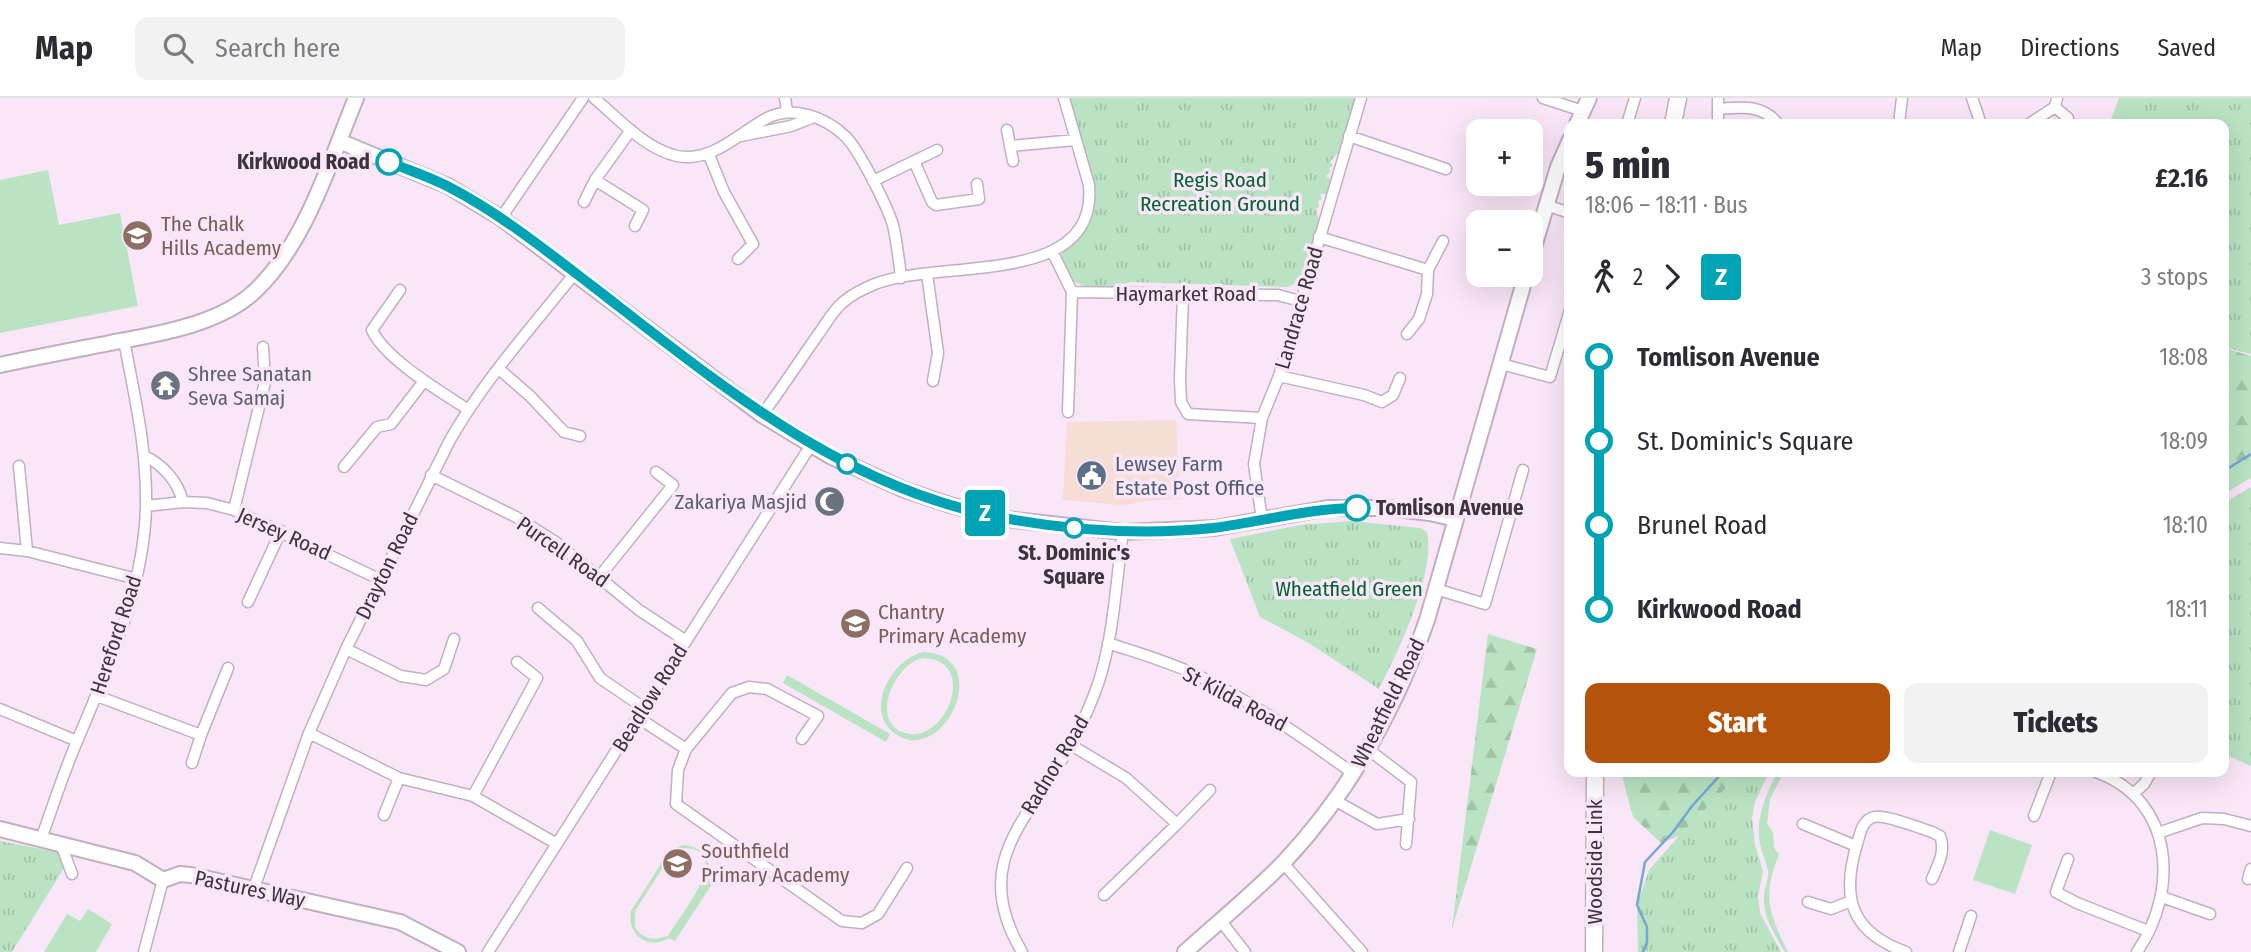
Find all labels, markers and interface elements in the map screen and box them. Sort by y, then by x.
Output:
search box [135,17,625,80]
text: Map [35,28,93,68]
icon: search [159,29,197,67]
text: Search here [215,33,340,64]
text: Map [1941,34,1982,62]
text: Directions [2020,34,2119,62]
text: Saved [2157,34,2216,62]
map controls [1466,119,1543,287]
button: + [1466,119,1543,196]
text: 5 min [1585,142,1670,188]
place label: Kirkwood Road [237,149,370,175]
marker: Kirkwood Road [376,149,402,175]
text: £2.16 [2155,163,2208,194]
park label: Regis Road Recreation Ground [1140,167,1300,217]
text: 18:06 – 18:11 · Bus [1585,191,1748,219]
button: − [1466,210,1543,287]
place label: The Chalk Hills Academy [161,211,282,261]
school or university icon: The Chalk Hills Academy [121,219,155,253]
street label: Landrace Road [1269,244,1329,372]
icon: walk [1585,258,1623,296]
icon: forward [1653,258,1691,296]
text: 2 [1633,263,1643,291]
text: Z [1715,263,1727,291]
text: 3 stops [2141,263,2208,291]
street label: Haymarket Road [1115,281,1257,307]
text: Tomlison Avenue [1637,342,1820,373]
text: 18:08 [2159,343,2208,371]
place label: Shree Sanatan Seva Samaj [188,361,312,411]
temple icon: Shree Sanatan Seva Samaj [148,369,182,403]
text: St. Dominic's Square [1637,426,1853,457]
text: 18:09 [2160,427,2208,455]
place label: Lewsey Farm Estate Post Office [1115,451,1264,501]
unlabelled marker [837,454,857,474]
public building icon: Lewsey Farm Estate Post Office [1075,459,1109,493]
mosque icon: Zakariya Masjid [813,485,847,519]
place label: Zakariya Masjid [675,489,807,515]
line badge: Z [962,490,1008,536]
marker: Tomlison Avenue [1344,495,1370,521]
place label: Tomlison Avenue [1376,495,1524,521]
text: Z [979,499,991,527]
street label: Jersey Road [233,502,335,566]
street label: Drayton Road [350,508,424,624]
text: Brunel Road [1637,510,1767,541]
street label: Purcell Road [512,511,614,593]
text: 18:10 [2163,511,2208,539]
marker: St. Dominic's Square [1064,518,1084,538]
place label: St. Dominic's Square [1018,540,1130,590]
street label: Hereford Road [84,572,148,698]
park label: Wheatfield Green [1275,576,1423,602]
text: Kirkwood Road [1637,594,1802,625]
text: 18:11 [2166,595,2208,623]
place label: Chantry Primary Academy [878,599,1027,649]
school or university icon: Chantry Primary Academy [838,607,872,641]
street label: Wheatfield Road [1345,634,1431,772]
street label: Beadlow Road [607,639,693,757]
street label: St Kilda Road [1179,661,1291,737]
button: Start [1585,683,1890,763]
button: Tickets [1904,683,2208,763]
street label: Radnor Road [1015,711,1095,819]
street label: Woodside Link [1582,799,1608,925]
place label: Southfield Primary Academy [701,838,850,888]
school or university icon: Southfield Primary Academy [661,846,695,880]
street label: Pastures Way [192,865,308,914]

